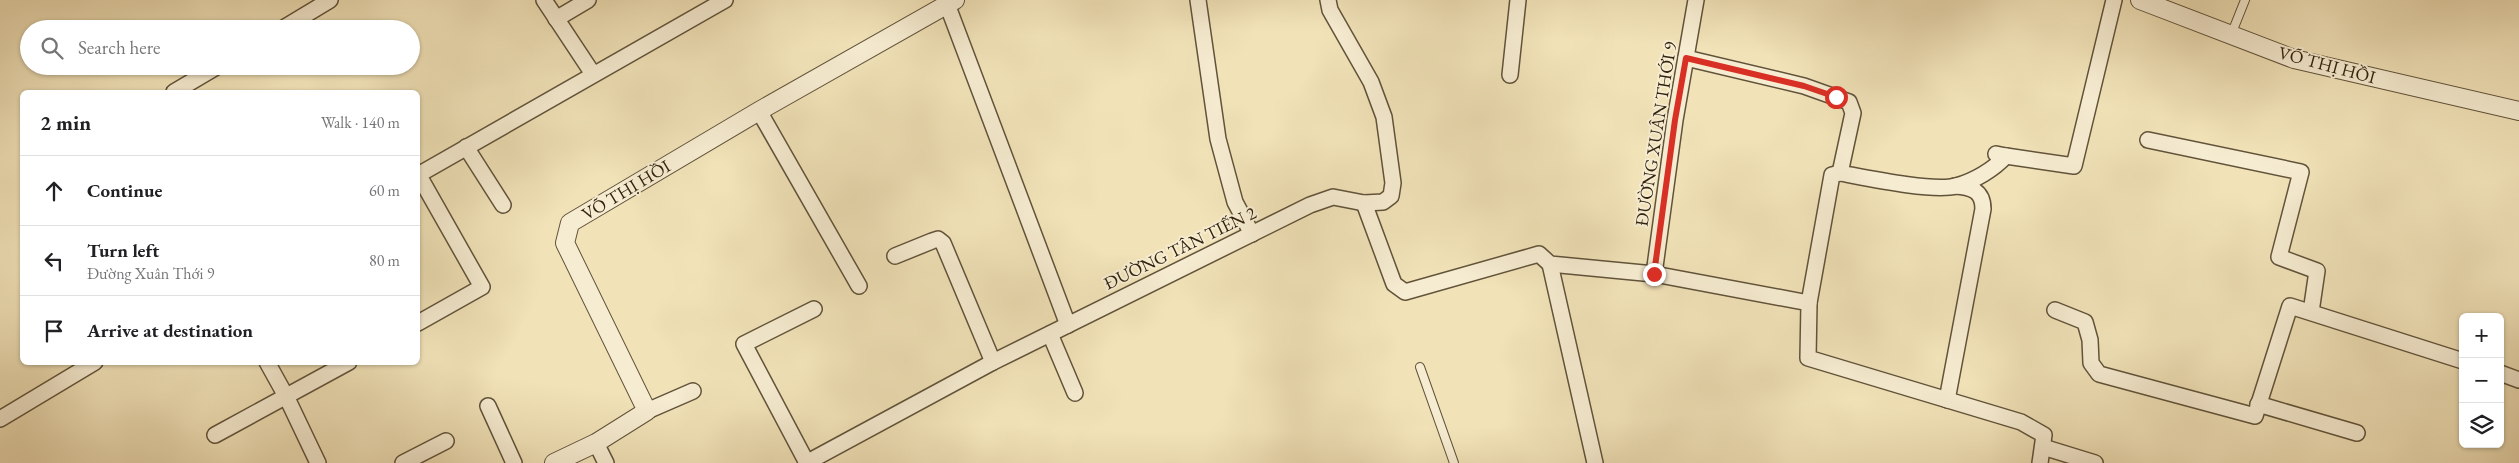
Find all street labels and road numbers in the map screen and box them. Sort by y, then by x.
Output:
street label: ĐƯỜNG XUÂN THỚI 9 [1630,40,1682,228]
street label: VÕ THỊ HỒI [2276,41,2378,89]
street label: VÕ THỊ HỒI [577,154,674,225]
street label: ĐƯỜNG TÂN TIẾN 2 [1100,201,1260,294]

